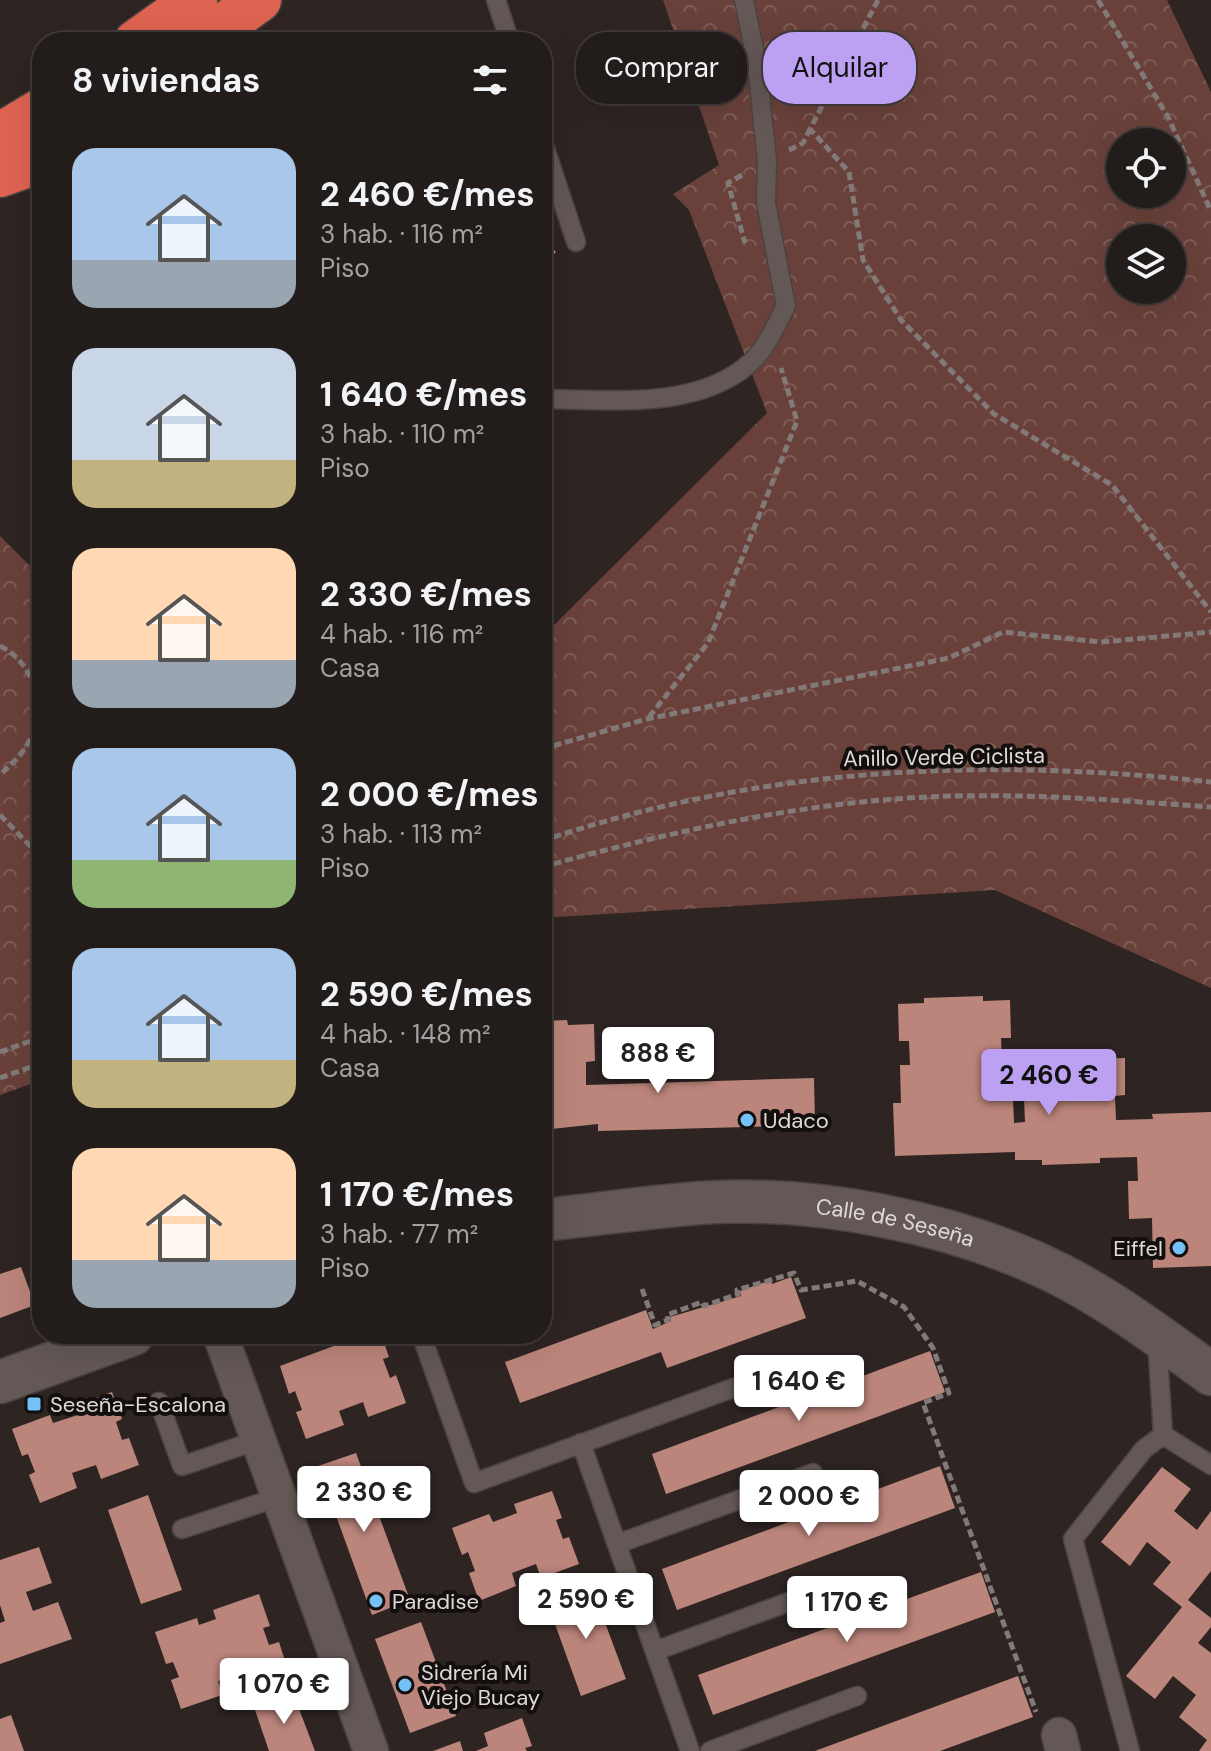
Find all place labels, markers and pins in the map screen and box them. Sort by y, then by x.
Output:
pin: 888 € [602,1027,714,1095]
pin: 2 460 € [975,1049,1123,1117]
place label: Udaco [763,1106,829,1135]
marker: Udaco [738,1111,756,1129]
place label: Eiffel [1113,1234,1163,1263]
marker: Eiffel [1170,1239,1188,1257]
pin: 1 640 € [725,1355,873,1423]
place label: Seseña-Escalona [50,1390,226,1419]
marker: Seseña-Escalona [25,1395,43,1413]
pin: 2 330 € [290,1466,438,1534]
pin: 2 000 € [735,1470,883,1538]
pin: 2 590 € [512,1573,660,1641]
pin: 1 170 € [773,1576,921,1644]
place label: Paradise [392,1587,479,1616]
marker: Paradise [367,1592,385,1610]
pin: 1 070 € [210,1658,358,1726]
place label: Sidrería Mi Viejo Bucay [421,1658,540,1712]
marker: Sidrería Mi Viejo Bucay [396,1676,414,1694]

